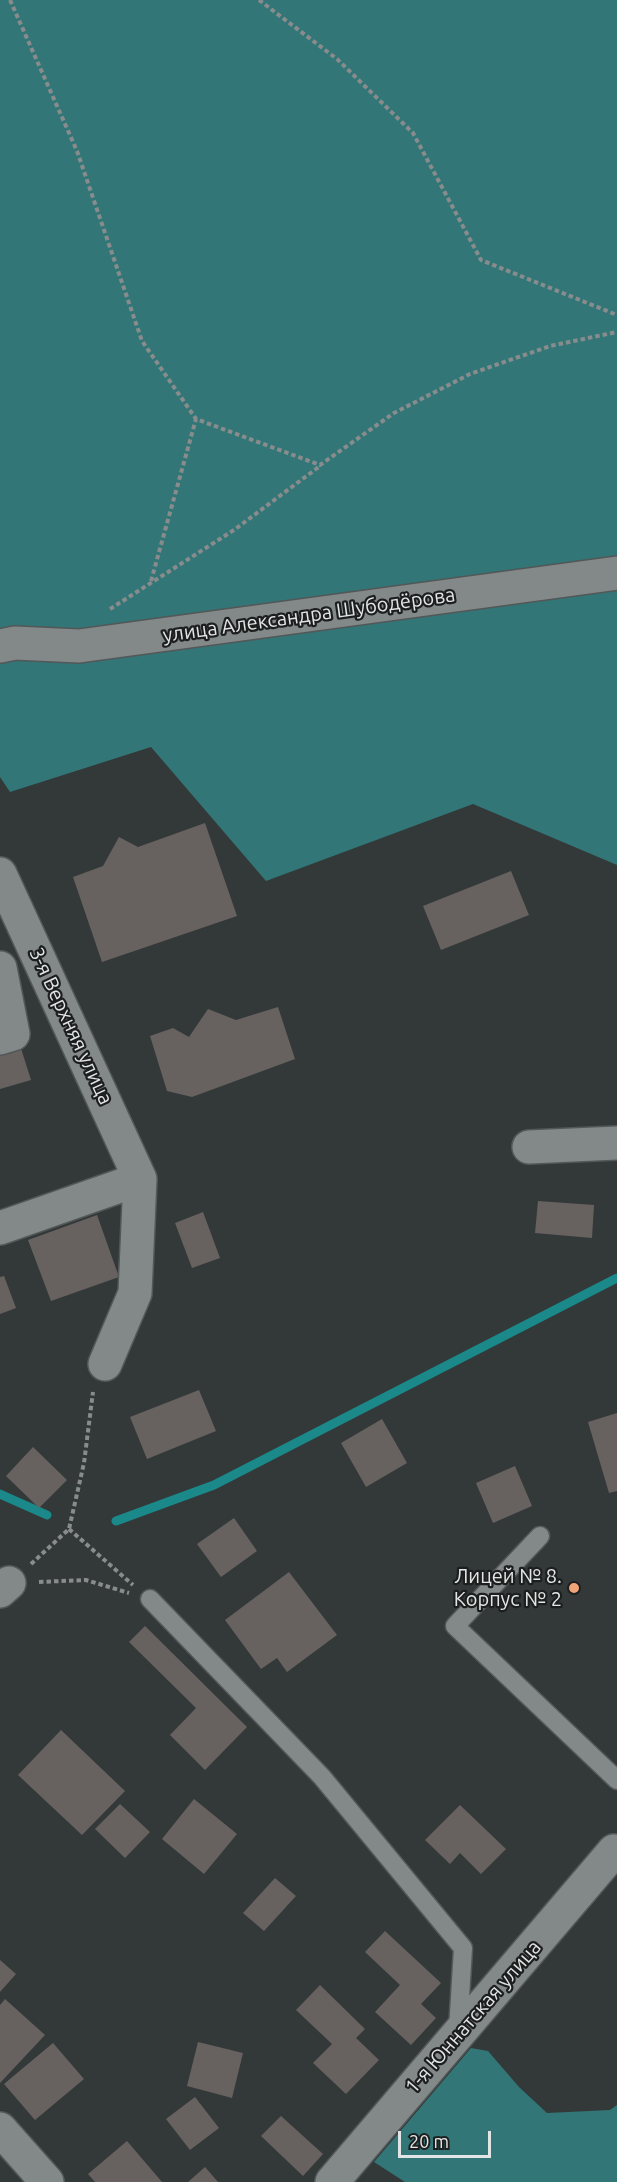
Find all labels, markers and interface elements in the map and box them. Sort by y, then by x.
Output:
street label: улица Александра Шубодёрова [161,583,457,647]
street label: 3-я Верхняя улица [24,944,118,1108]
place label: Лицей № 8. Корпус № 2 [454,1564,562,1611]
marker: Лицей № 8. Корпус № 2 [567,1581,581,1595]
street label: 1-я Юннатская улица [400,1935,546,2099]
scale bar [401,2119,494,2157]
text: 20 m [409,2131,449,2151]

